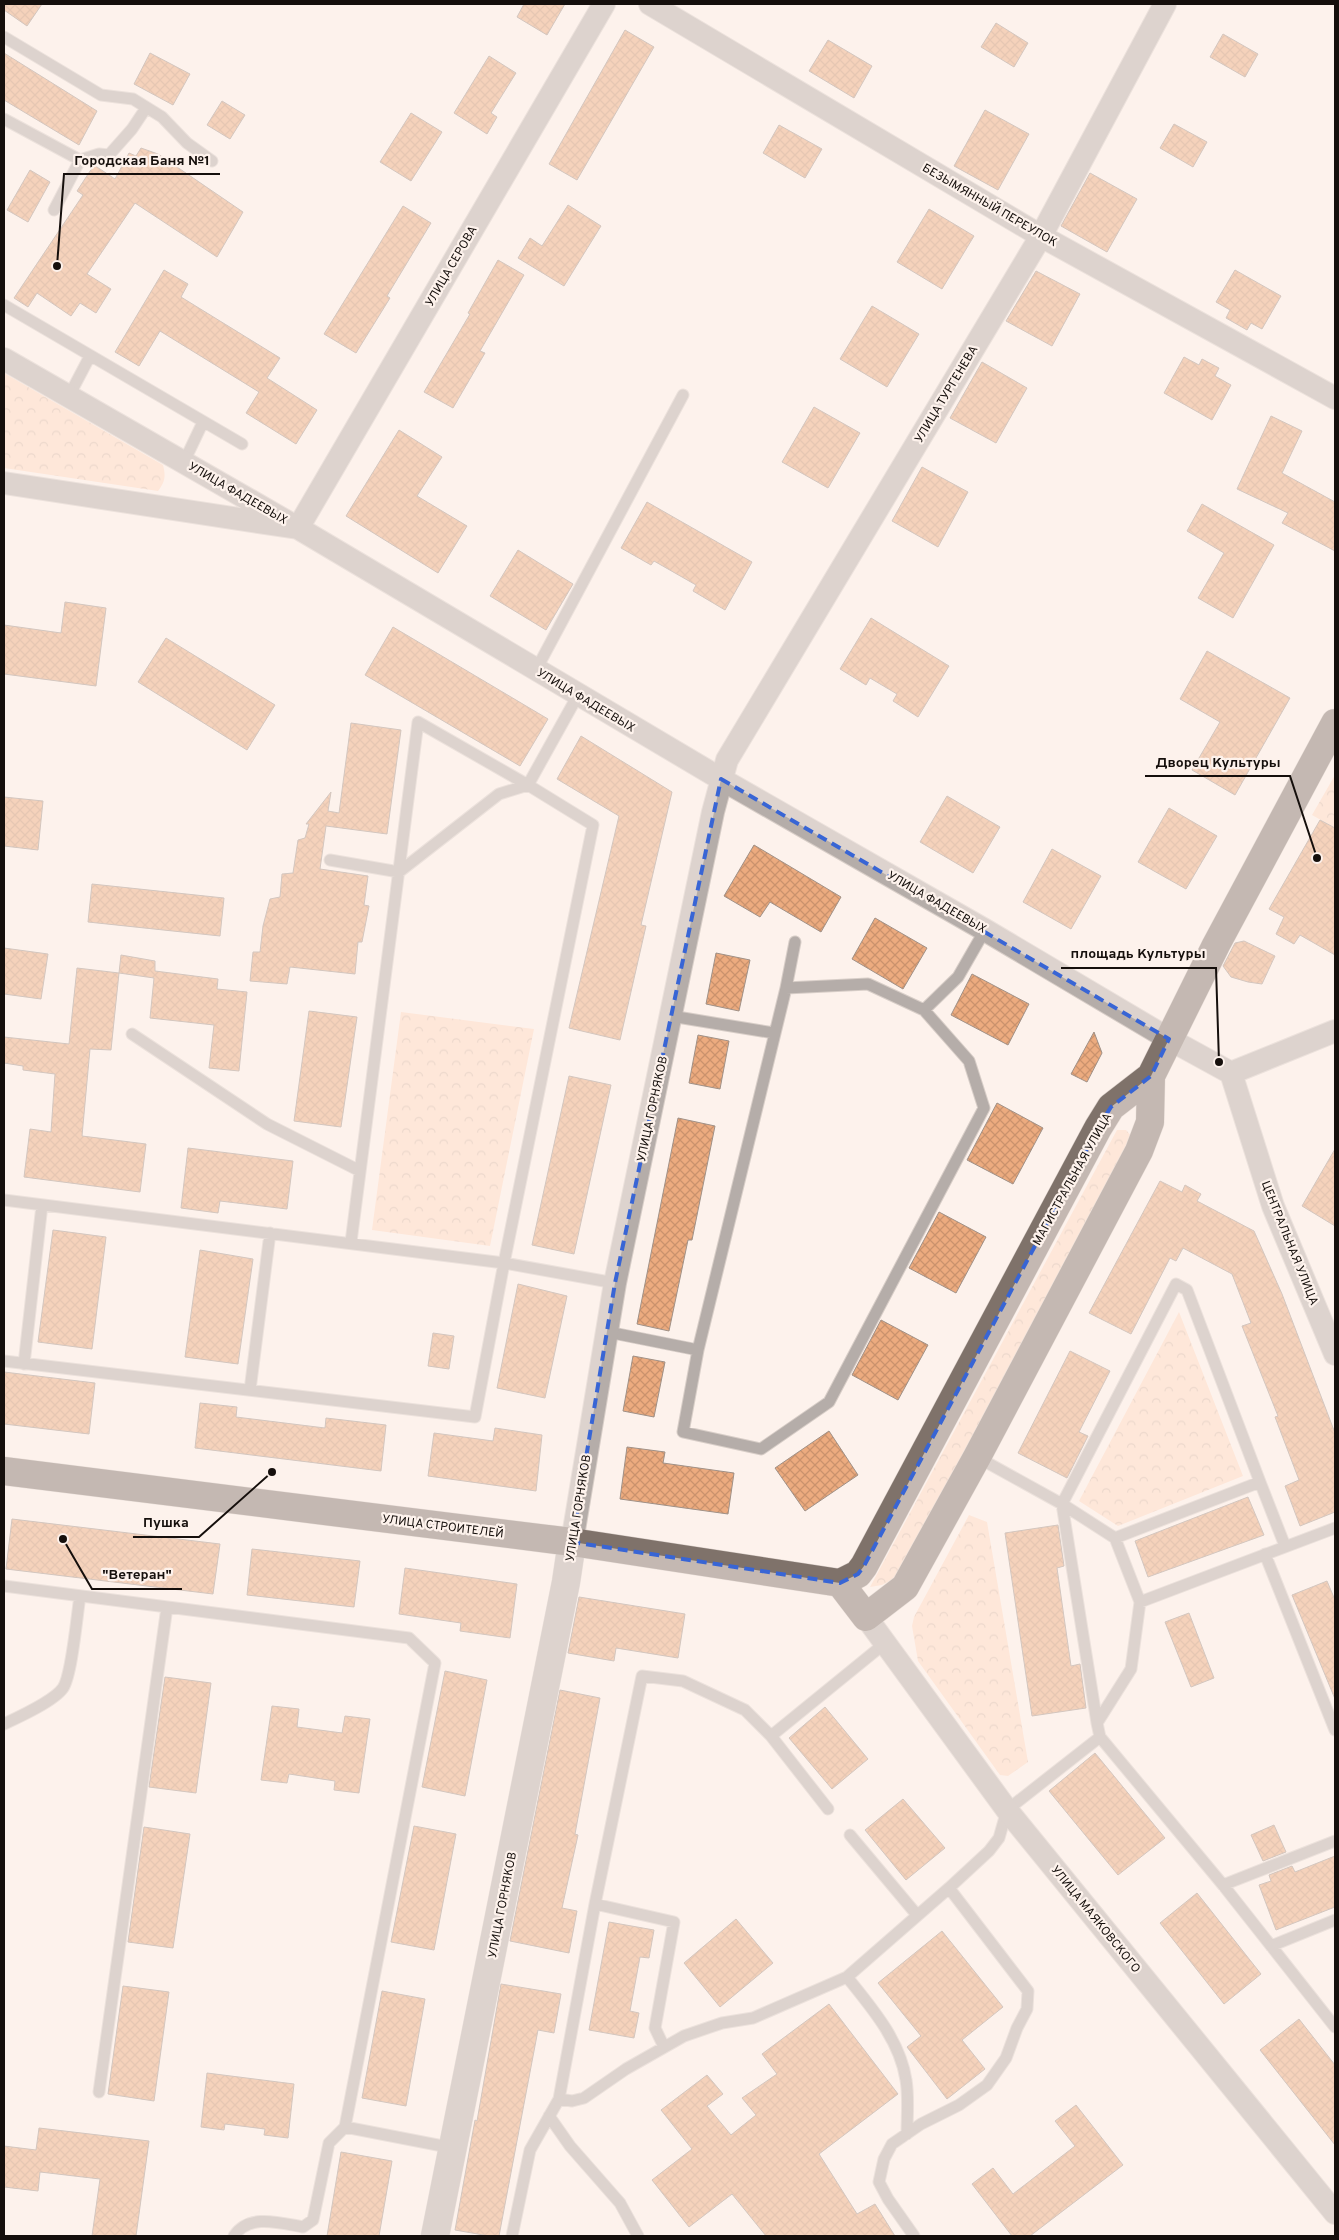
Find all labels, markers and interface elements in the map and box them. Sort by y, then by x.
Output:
callout: Городская Баня №1 [64,145,220,174]
text: Городская Баня №1 [74,153,210,170]
street label: БЕЗЫМЯННЫЙ ПЕРЕУЛОК [919,161,1060,251]
street label: УЛИЦА СЕРОВА [422,223,481,310]
street label: УЛИЦА ТУРГЕНЕВА [911,343,982,446]
street label: УЛИЦА ФАДЕЕВЫХ [185,459,290,529]
street label: УЛИЦА ФАДЕЕВЫХ [533,665,638,737]
callout: Дворец Культуры [1145,747,1290,776]
text: Дворец Культуры [1155,755,1281,772]
street label: УЛИЦА ФАДЕЕВЫХ [884,868,989,938]
callout: площадь Культуры [1061,939,1216,968]
text: площадь Культуры [1070,946,1206,963]
street label: УЛИЦА ГОРНЯКОВ [634,1055,672,1164]
street label: МАГИСТРАЛЬНАЯ УЛИЦА [1030,1110,1116,1249]
street label: ЦЕНТРАЛЬНАЯ УЛИЦА [1257,1179,1321,1308]
street label: УЛИЦА ГОРНЯКОВ [563,1453,595,1563]
callout: Пушка [133,1508,199,1537]
street label: УЛИЦА СТРОИТЕЛЕЙ [381,1512,505,1542]
text: Пушка [143,1515,189,1532]
callout: "Ветеран" [92,1560,182,1589]
text: "Ветеран" [102,1567,172,1584]
street label: УЛИЦА ГОРНЯКОВ [485,1851,521,1960]
street label: УЛИЦА МАЯКОВСКОГО [1047,1863,1144,1977]

